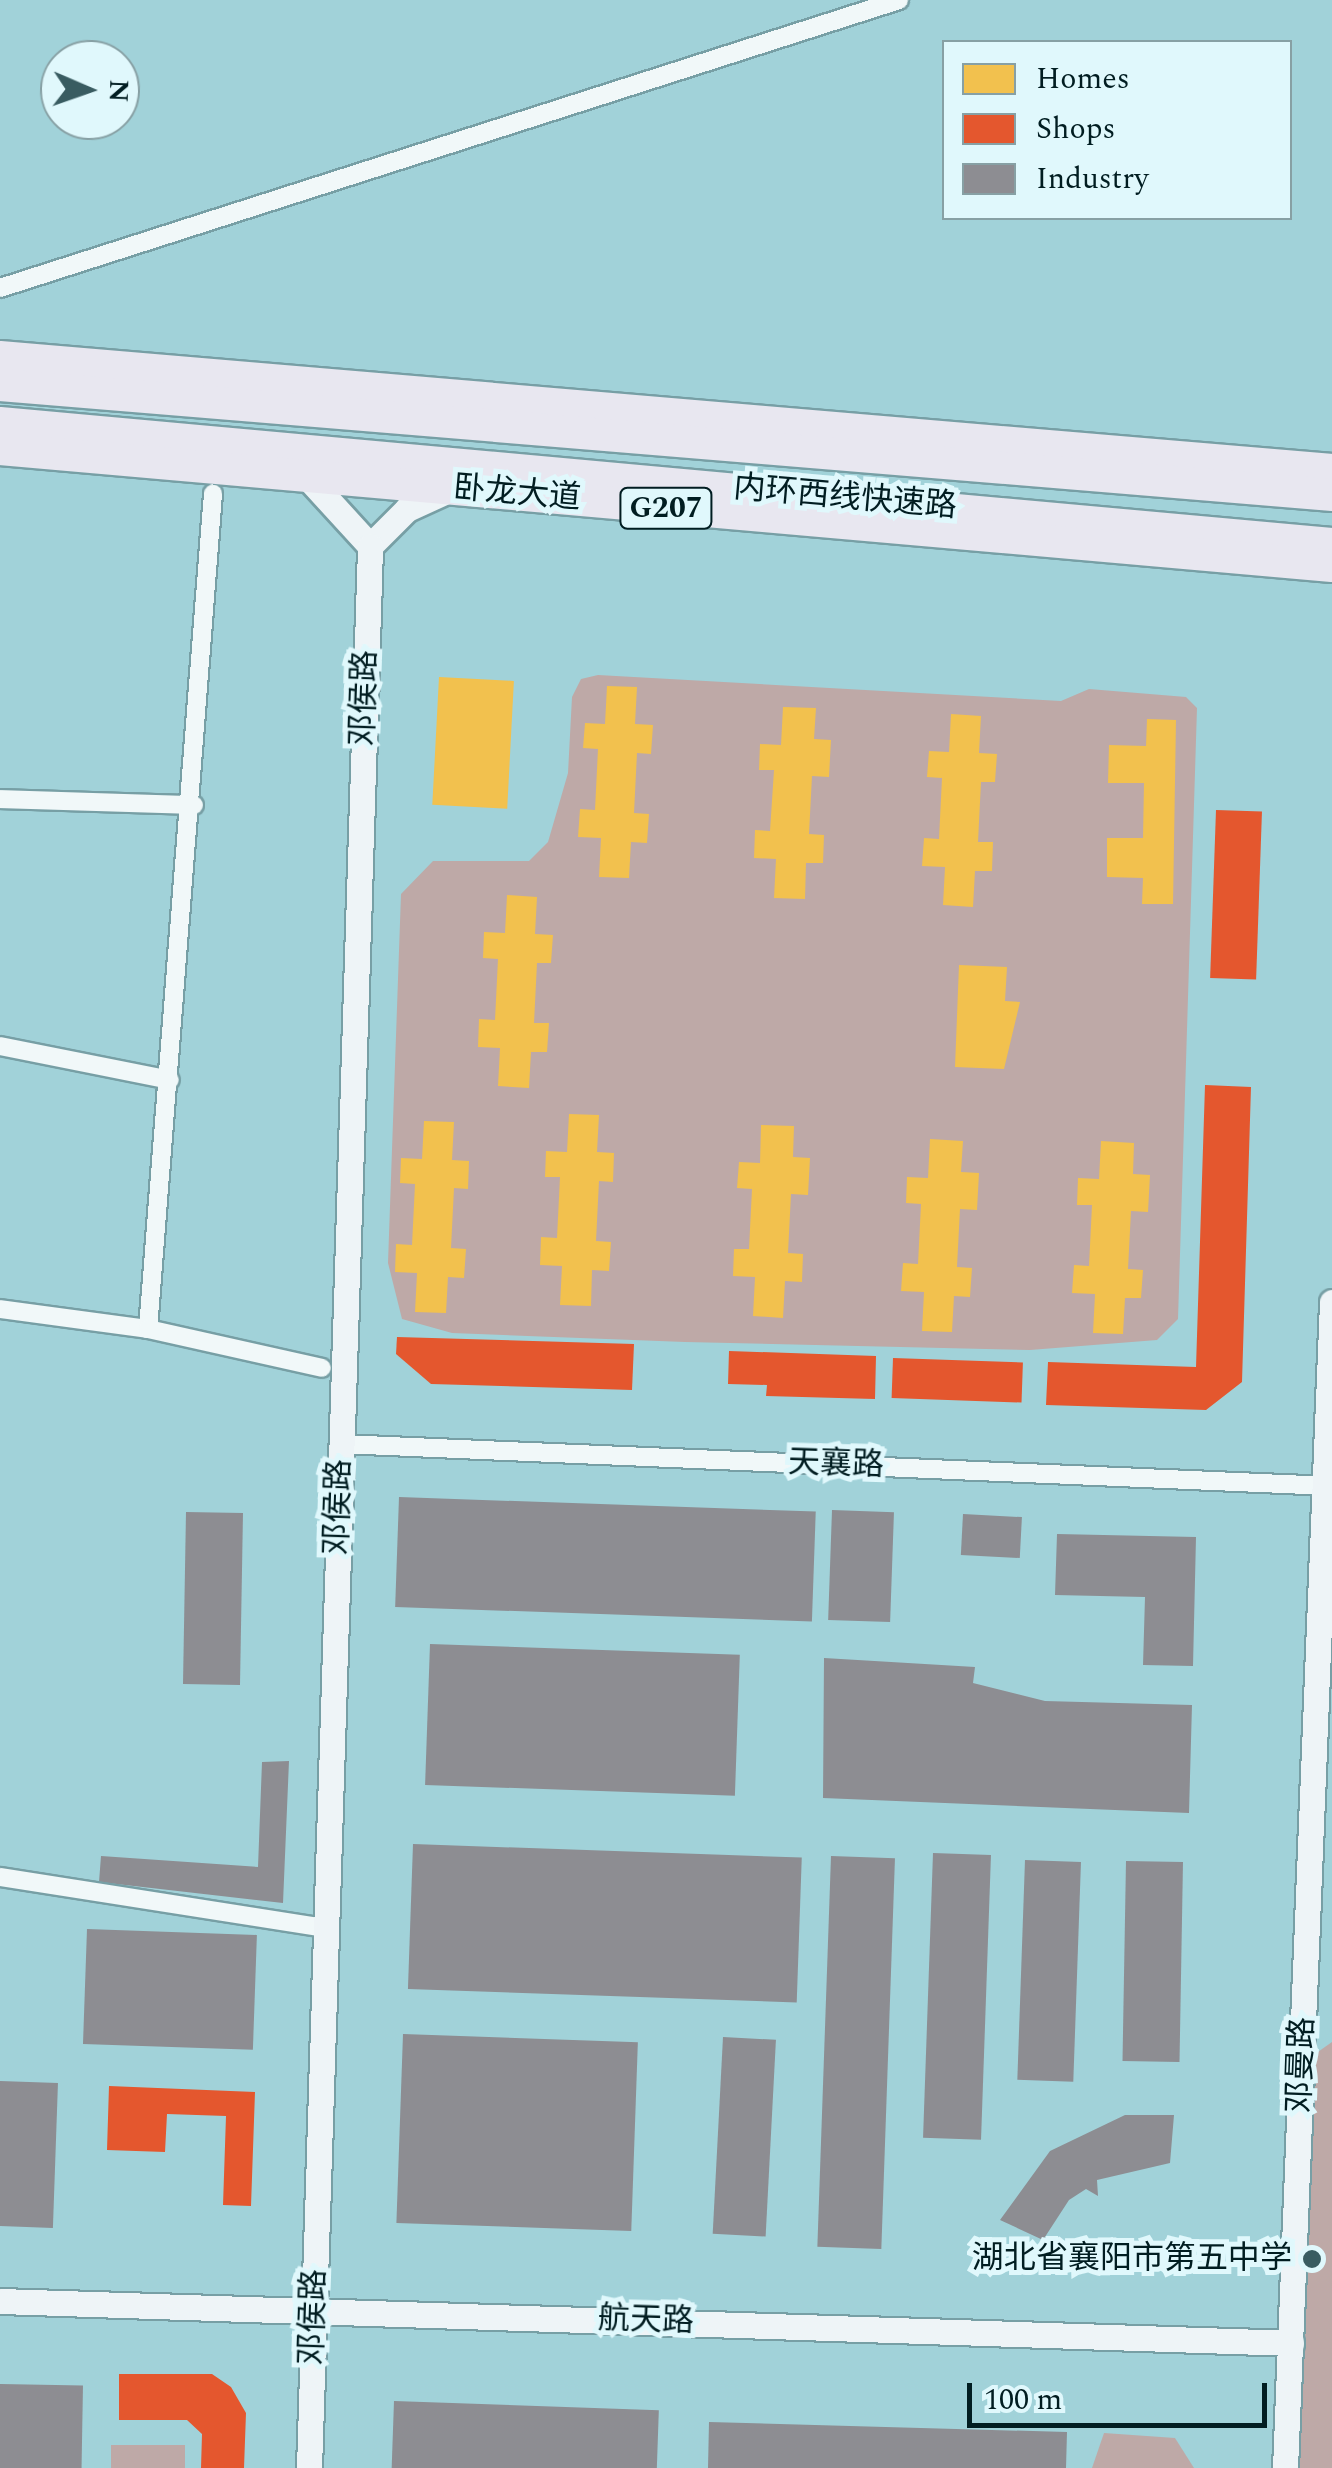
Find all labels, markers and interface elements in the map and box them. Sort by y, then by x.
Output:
north arrow [40,40,140,140]
legend [942,40,1292,220]
text: Homes [1036,56,1130,102]
text: N [97,79,140,103]
text: Shops [1036,106,1116,152]
text: Industry [1036,156,1149,202]
street label: 卧龙大道 [452,469,582,519]
street label: 内环西线快速路 [732,469,958,527]
road number: G207 [618,483,714,533]
street label: 邓侯路 [344,649,386,747]
street label: 天襄路 [787,1444,885,1486]
street label: 邓侯路 [318,1458,360,1556]
street label: 邓曼路 [1281,2016,1323,2114]
place label: 湖北省襄阳市第五中学 [972,2240,1292,2278]
marker: 湖北省襄阳市第五中学 [1301,2248,1323,2270]
street label: 邓侯路 [293,2268,335,2366]
street label: 航天路 [597,2300,695,2342]
scale bar [972,2363,1272,2425]
text: 100 m [984,2377,1062,2423]

